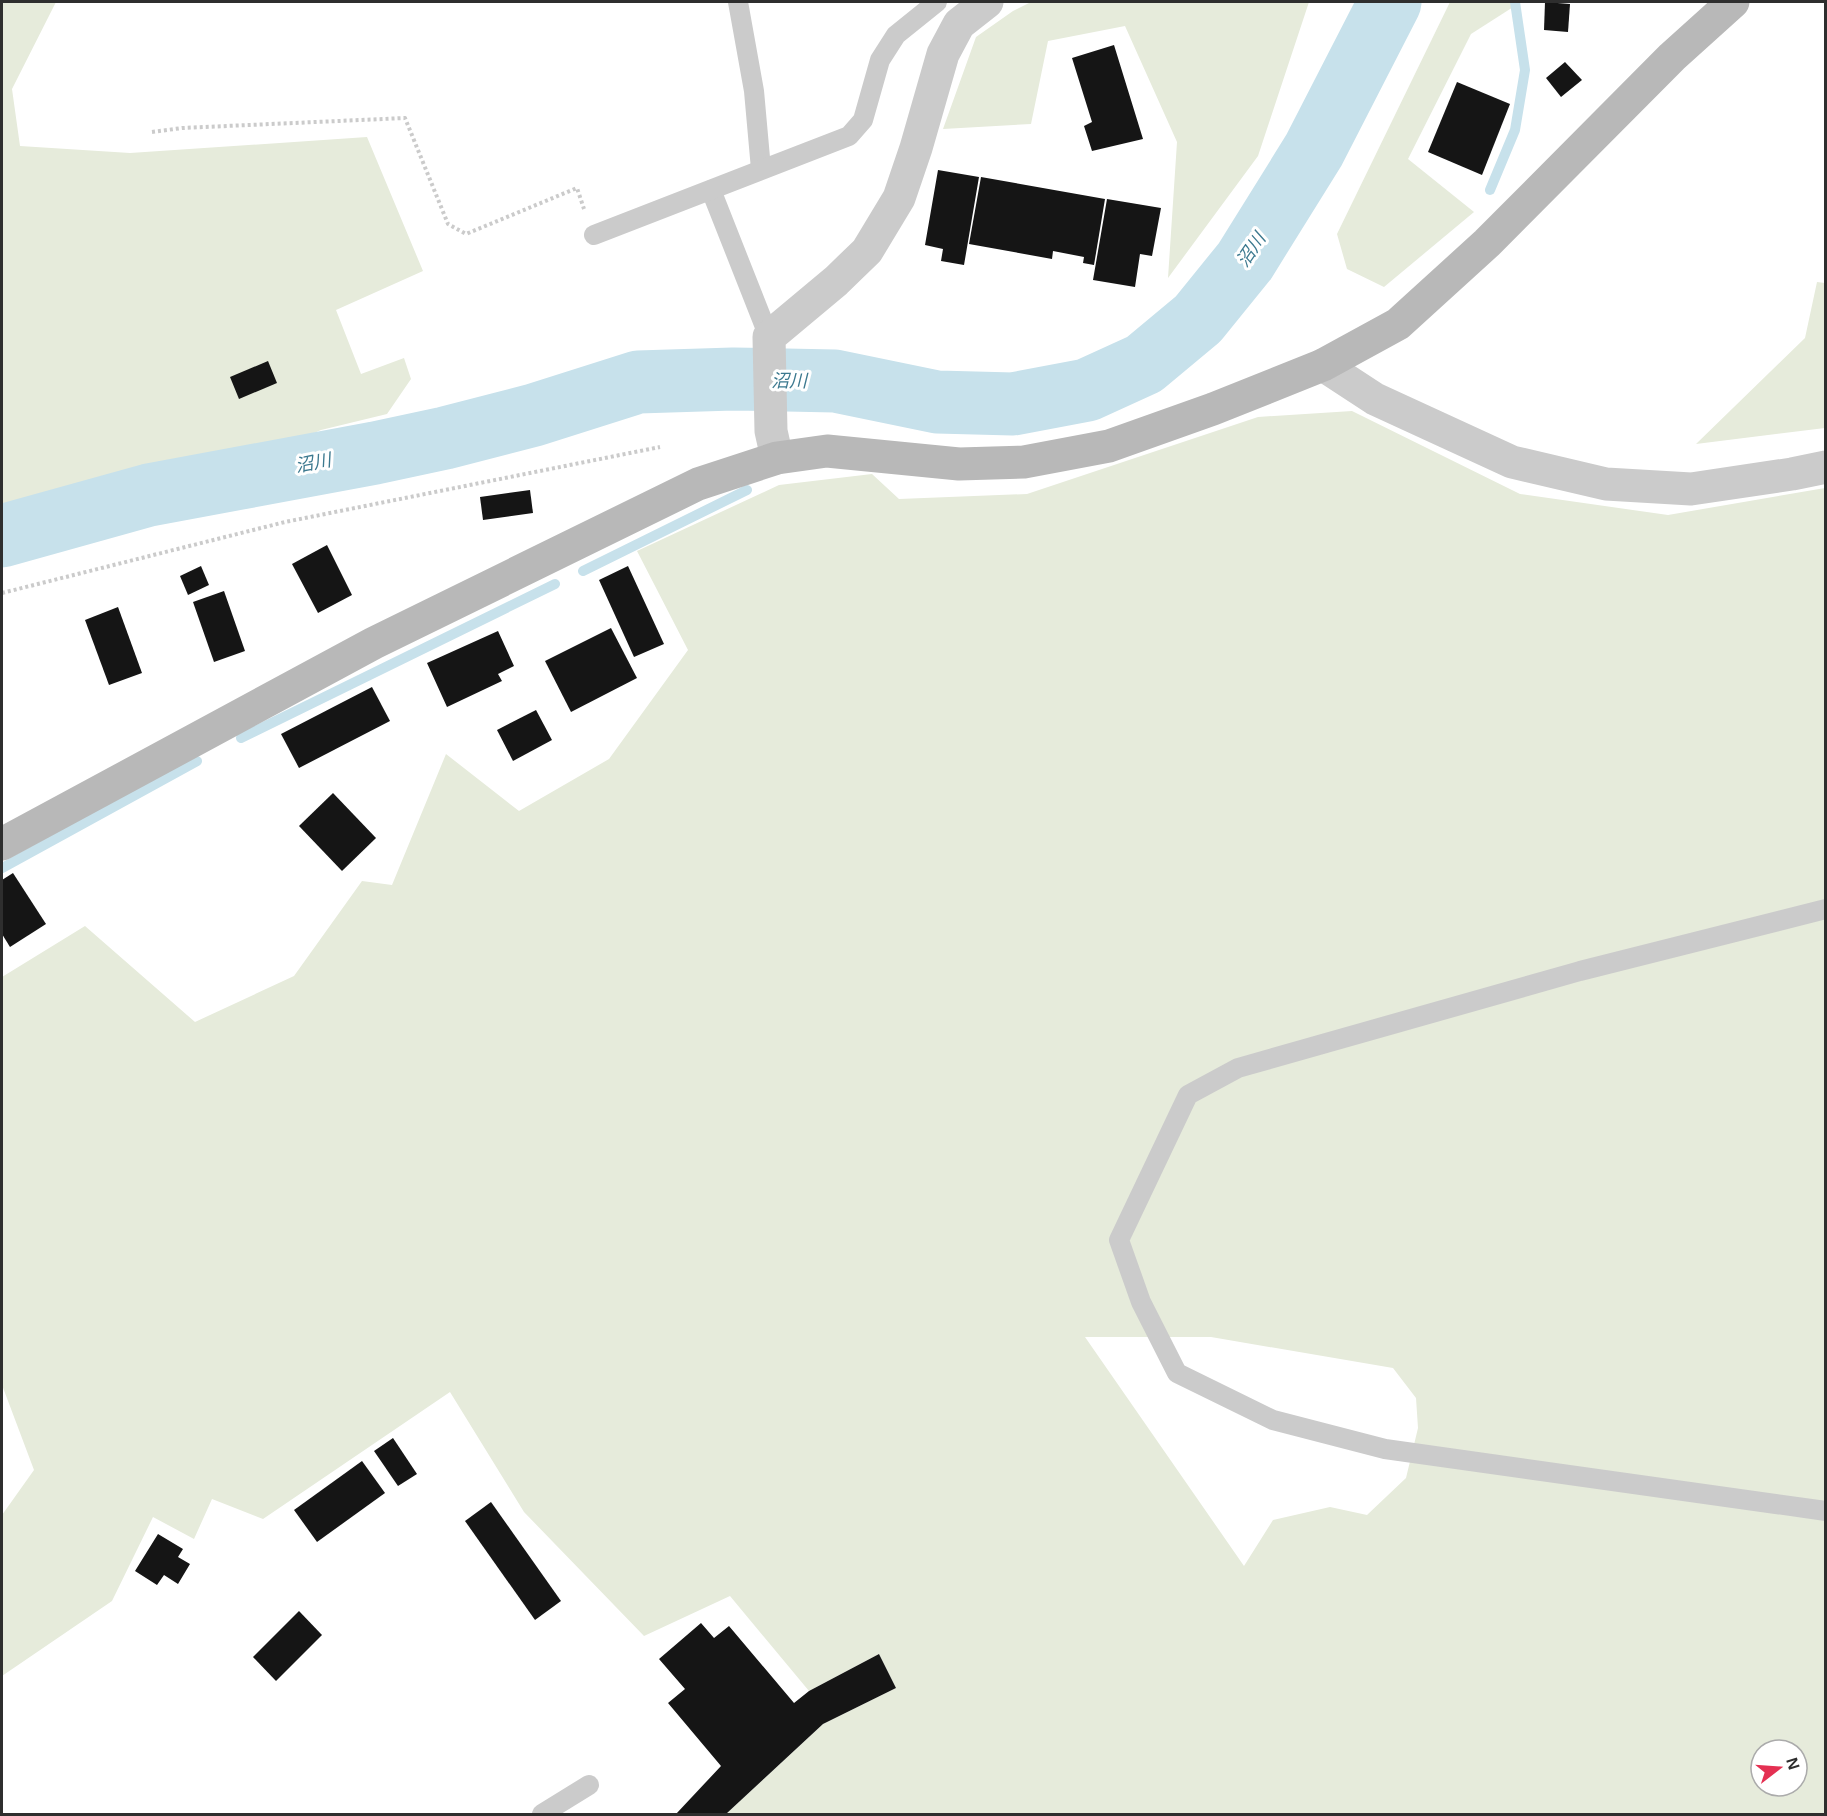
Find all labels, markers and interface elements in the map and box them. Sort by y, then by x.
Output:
water label: 沼川 [1233,228,1270,271]
water label: 沼川 [771,371,809,391]
water label: 沼川 [293,449,335,476]
north arrow [1749,1738,1809,1798]
text: N [1783,1756,1803,1772]

